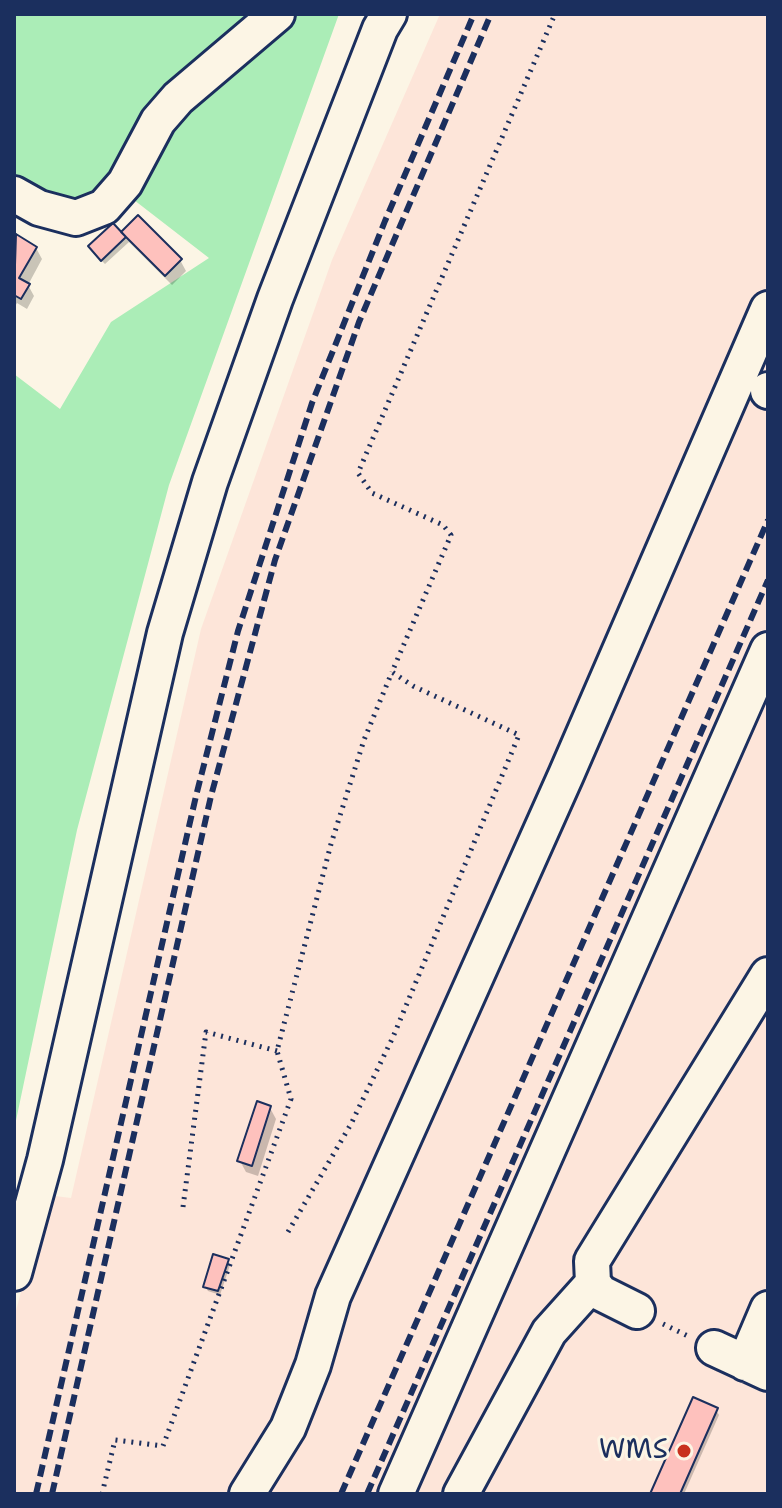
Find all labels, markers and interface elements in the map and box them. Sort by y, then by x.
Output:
place label: WMS [599,1434,668,1468]
marker: WMS [675,1442,693,1460]

